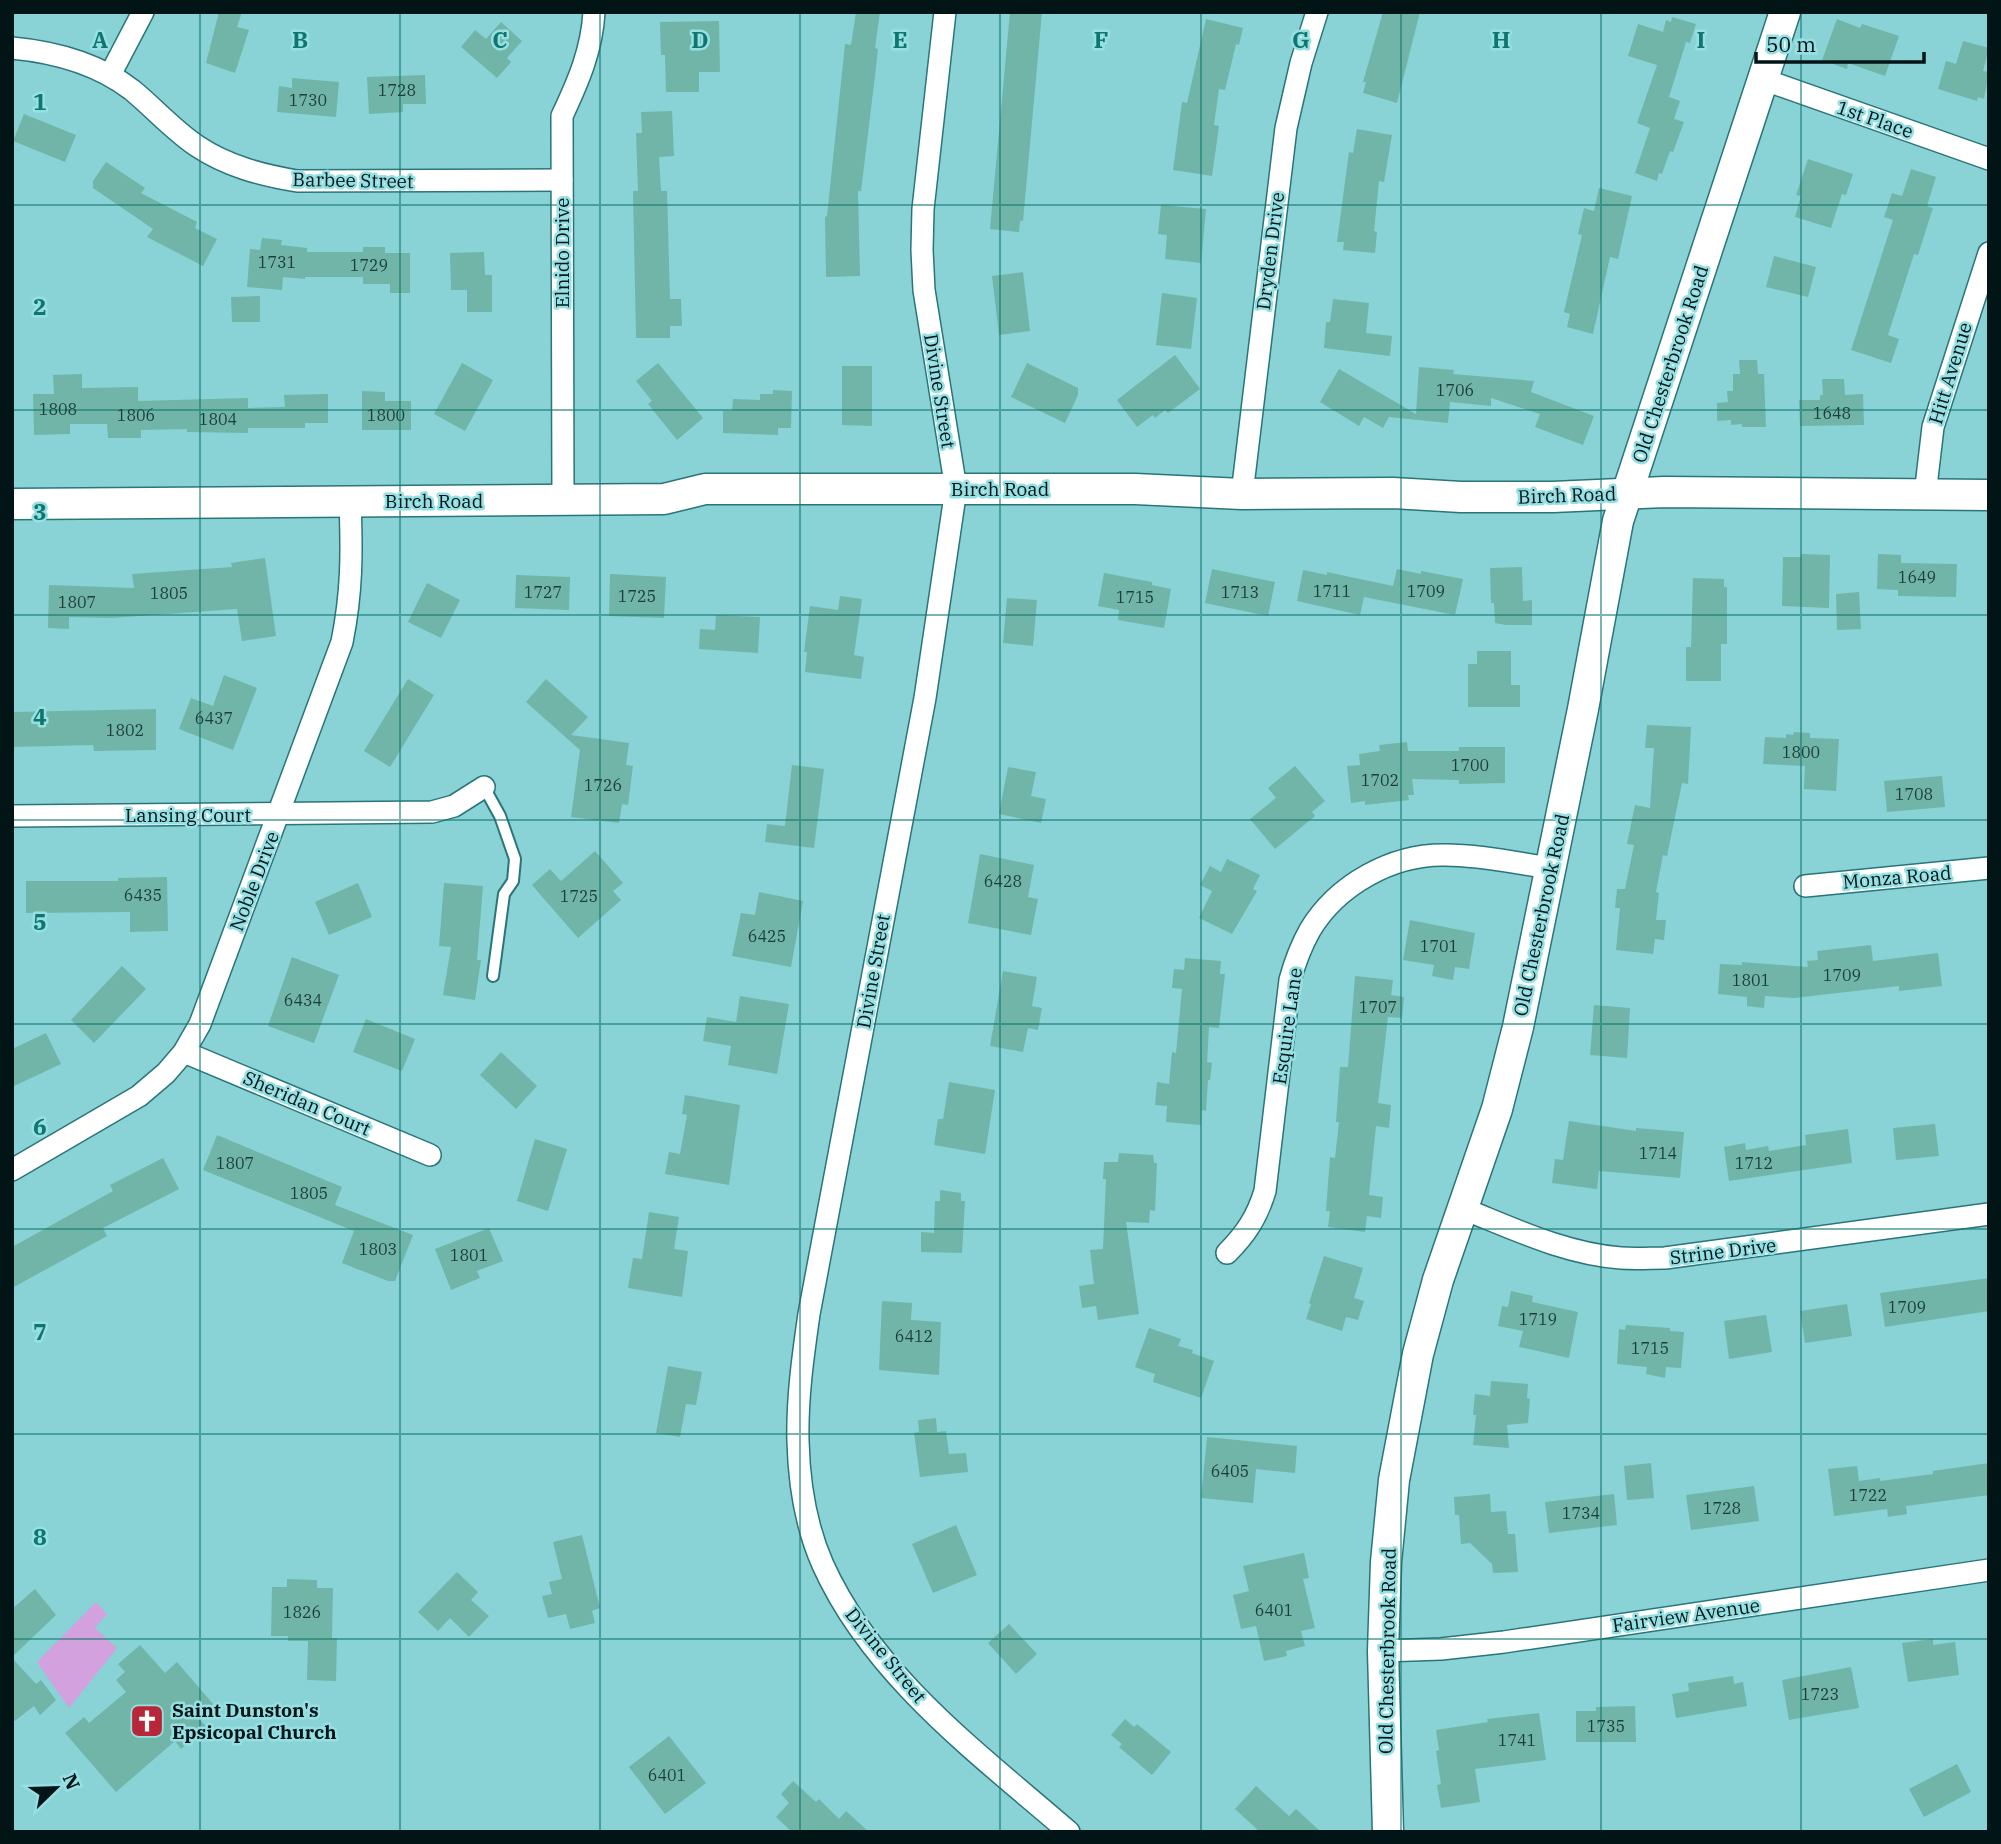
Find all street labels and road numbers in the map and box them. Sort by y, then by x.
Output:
street label: 1st Place [1834,95,1916,143]
street label: Barbee Street [292,167,414,193]
street label: Dryden Drive [1251,191,1289,311]
street label: Elnido Drive [550,198,574,308]
street label: Old Chesterbrook Road [1627,262,1713,466]
street label: Hitt Avenue [1923,319,1977,427]
street label: Divine Street [919,332,961,450]
street label: Birch Road [951,477,1049,501]
street label: Birch Road [1517,481,1617,509]
street label: Birch Road [385,489,483,513]
street label: Lansing Court [125,803,251,827]
street label: Old Chesterbrook Road [1508,812,1574,1018]
street label: Noble Drive [224,828,284,934]
street label: Monza Road [1842,860,1952,894]
street label: Divine Street [851,912,895,1030]
street label: Esquire Lane [1267,966,1307,1086]
street label: Sheridan Court [240,1065,375,1141]
street label: Strine Drive [1668,1233,1778,1269]
street label: Old Chesterbrook Road [1373,1548,1401,1754]
street label: Fairview Avenue [1611,1593,1761,1637]
street label: Divine Street [840,1603,932,1708]

